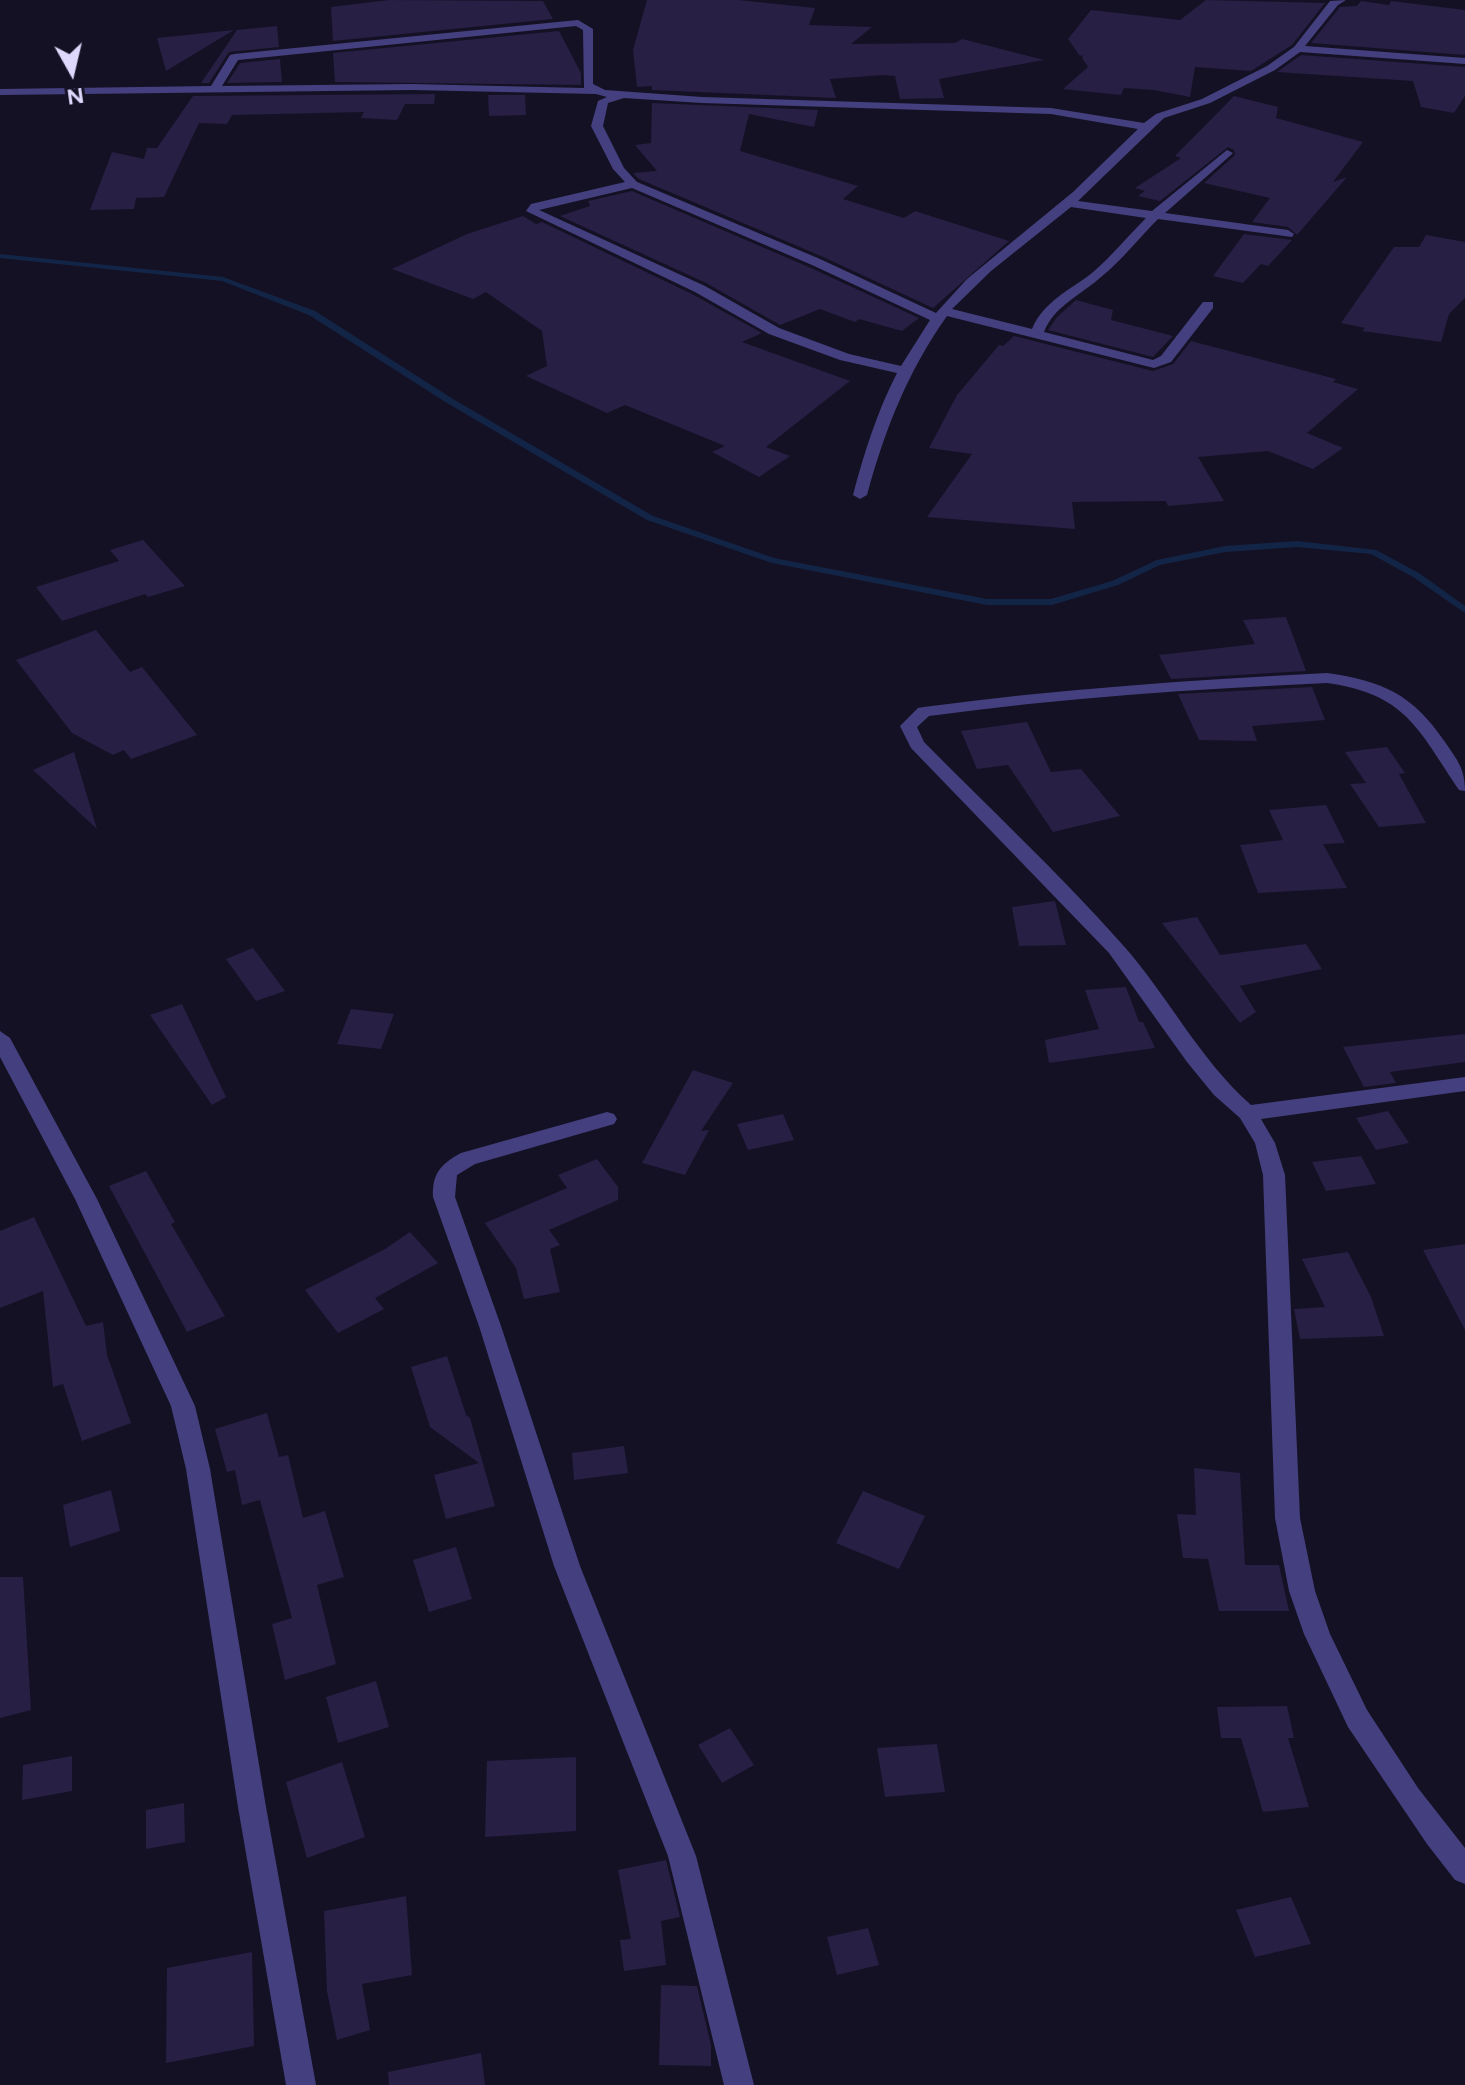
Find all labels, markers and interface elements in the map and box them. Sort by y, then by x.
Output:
north arrow [32,32,112,112]
text: N [65,82,86,111]

